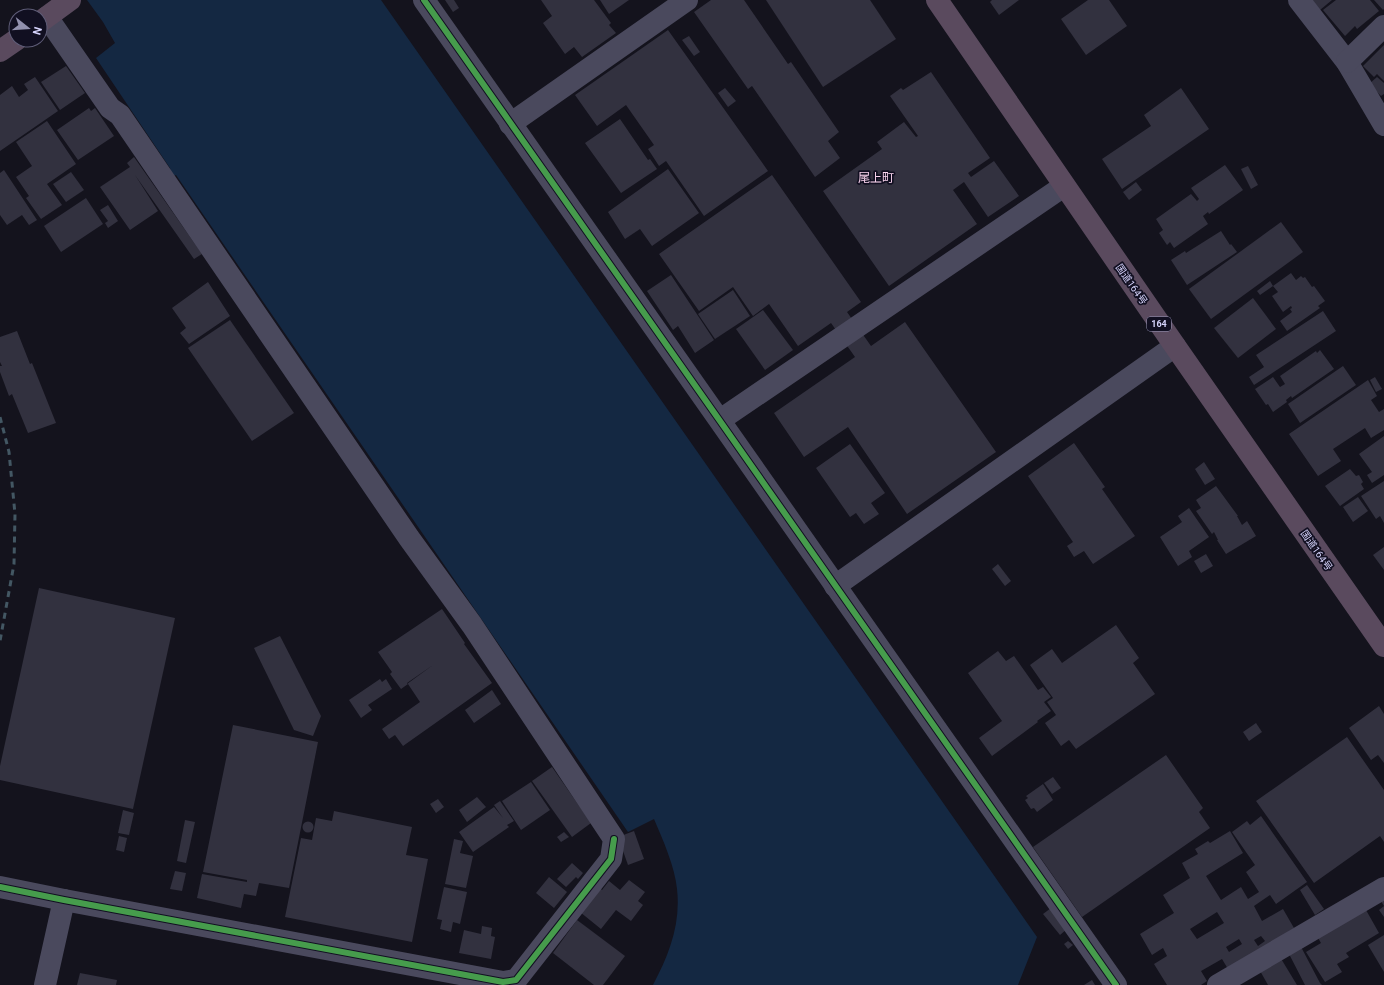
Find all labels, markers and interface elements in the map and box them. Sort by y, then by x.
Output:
north arrow [8,8,48,48]
text: N [30,25,44,37]
district label: 尾上町 [858,171,894,185]
street label: 国道164号 [1114,262,1150,307]
road number: 164 [1147,317,1171,331]
street label: 国道164号 [1299,528,1335,573]

